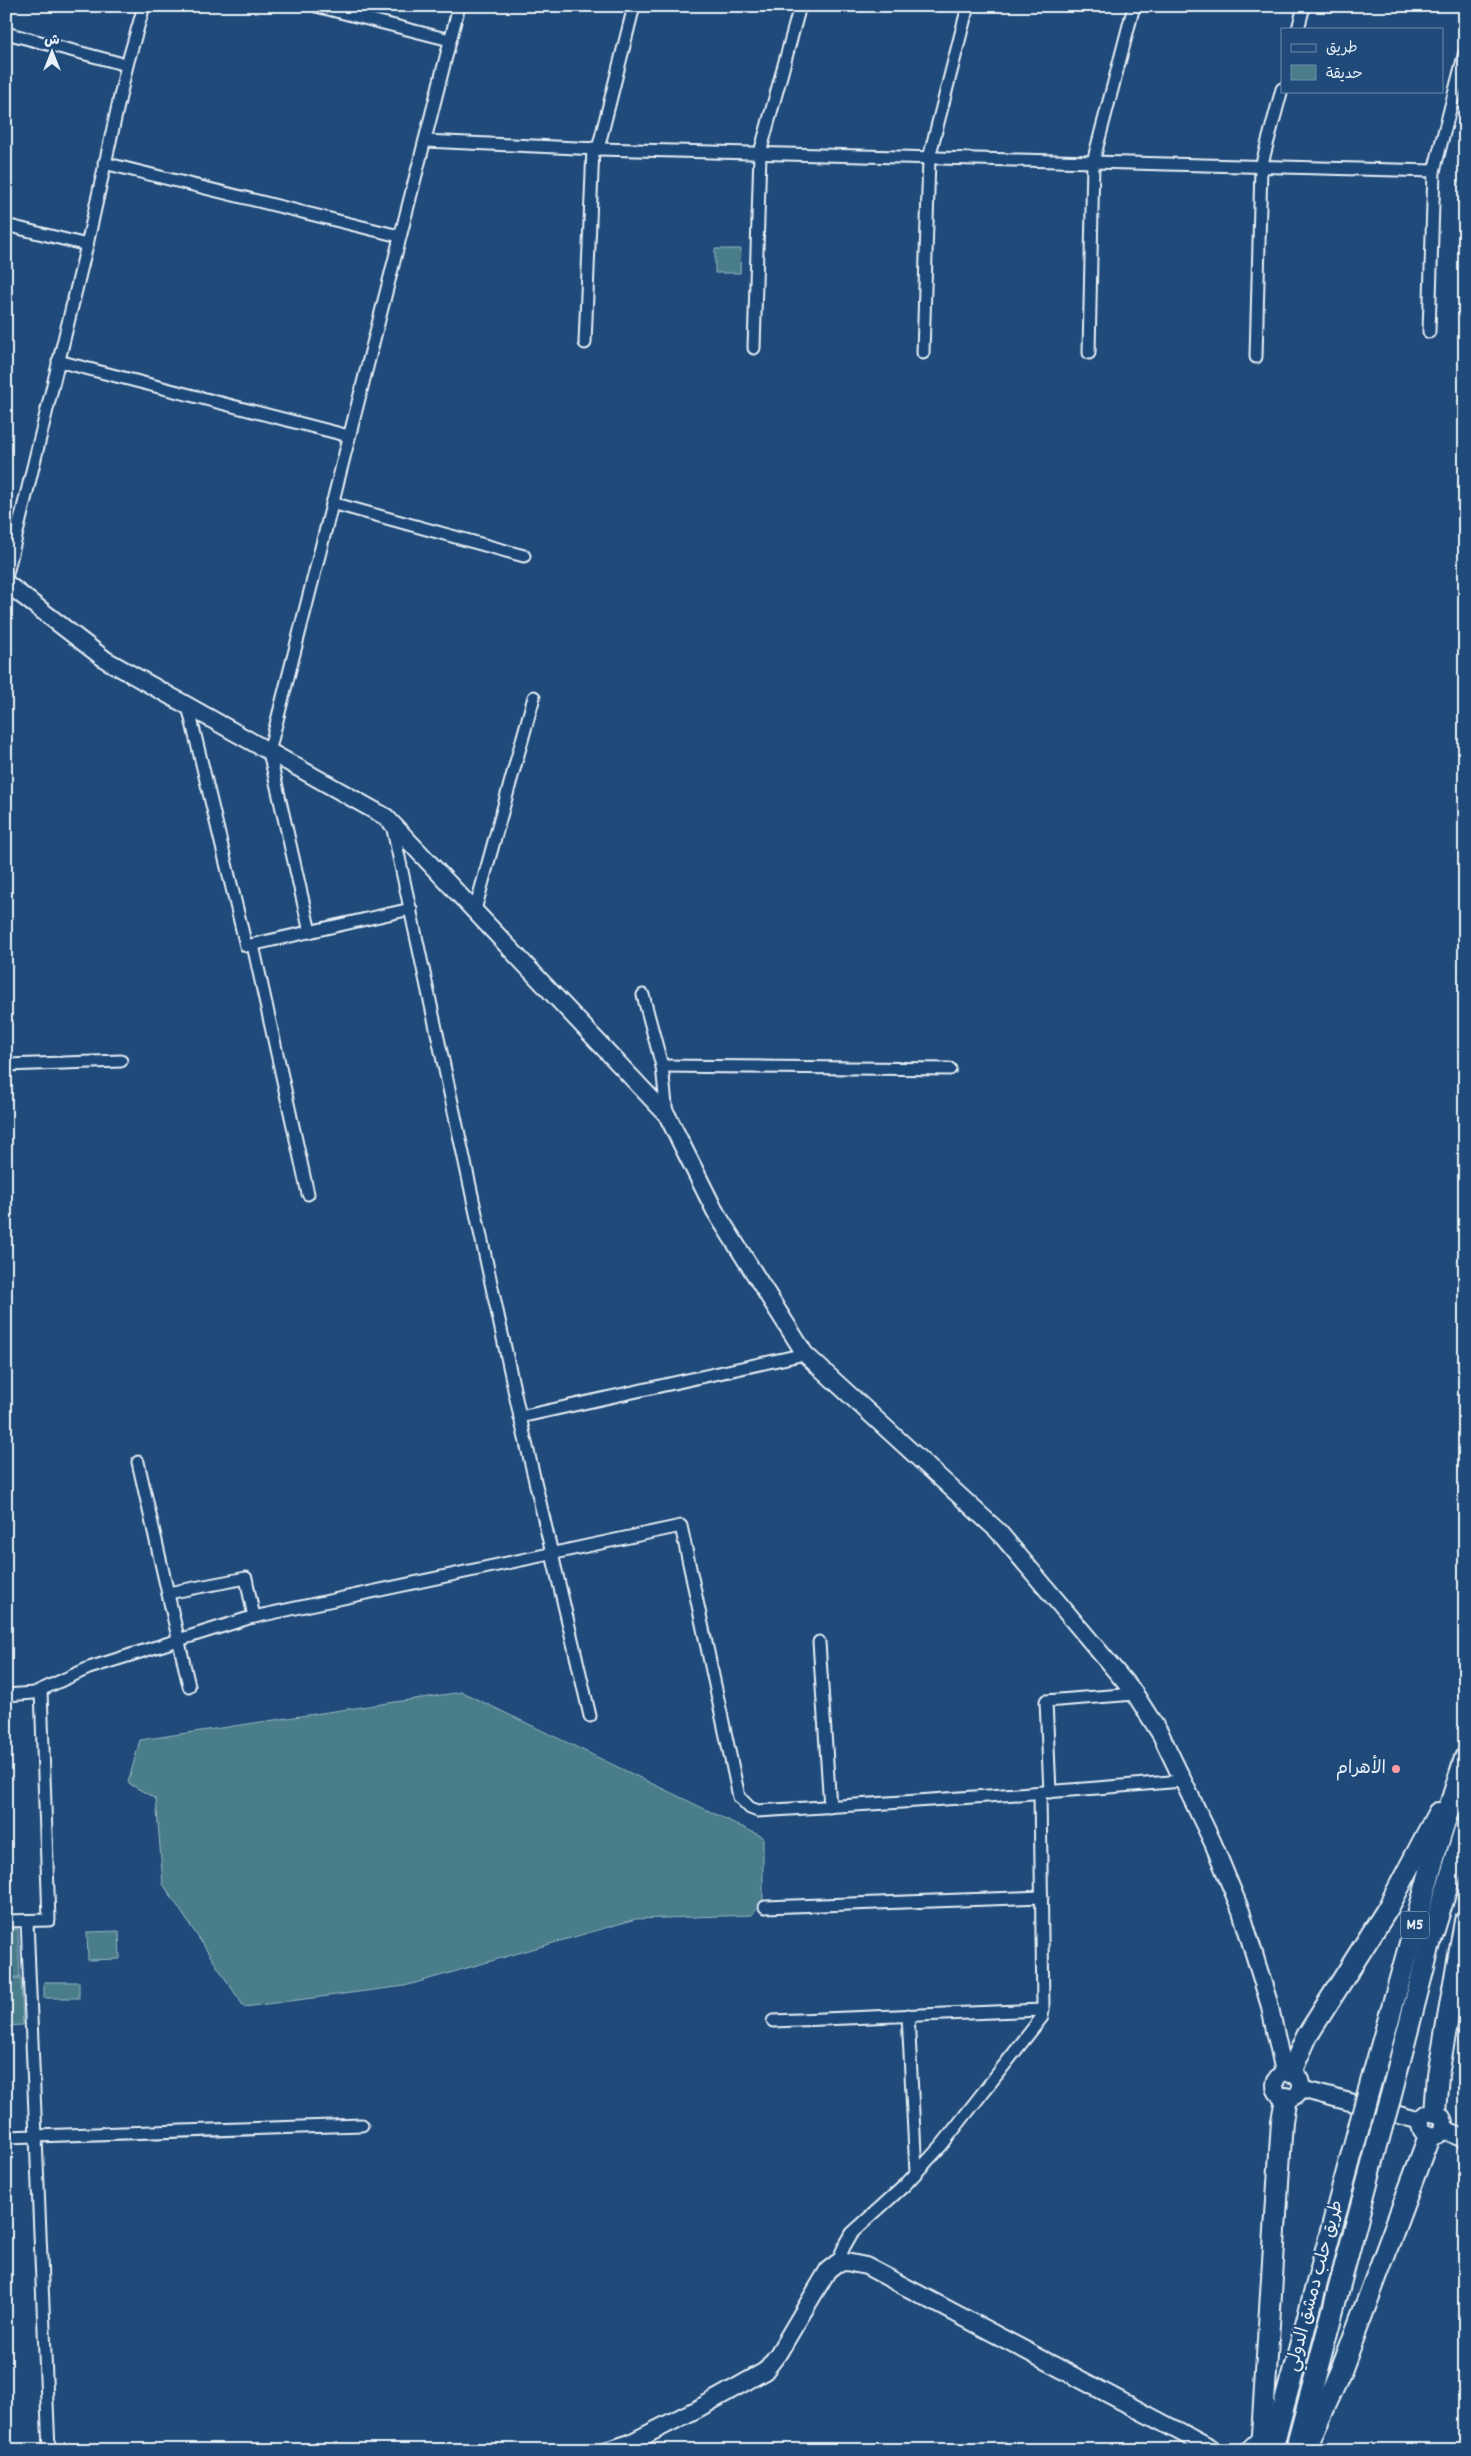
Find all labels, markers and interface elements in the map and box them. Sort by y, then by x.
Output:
north arrow [28,28,78,78]
legend [1281,28,1444,92]
text: ش [44,31,60,51]
text: طريق [1326,38,1358,60]
text: حديقة [1326,64,1363,86]
place label: الأهرام [1336,1755,1386,1782]
marker: الأهرام [1390,1763,1402,1775]
road number: M5 [1401,1912,1429,1938]
street label: طريق حلب دمشق الدولي [1281,2198,1352,2375]

